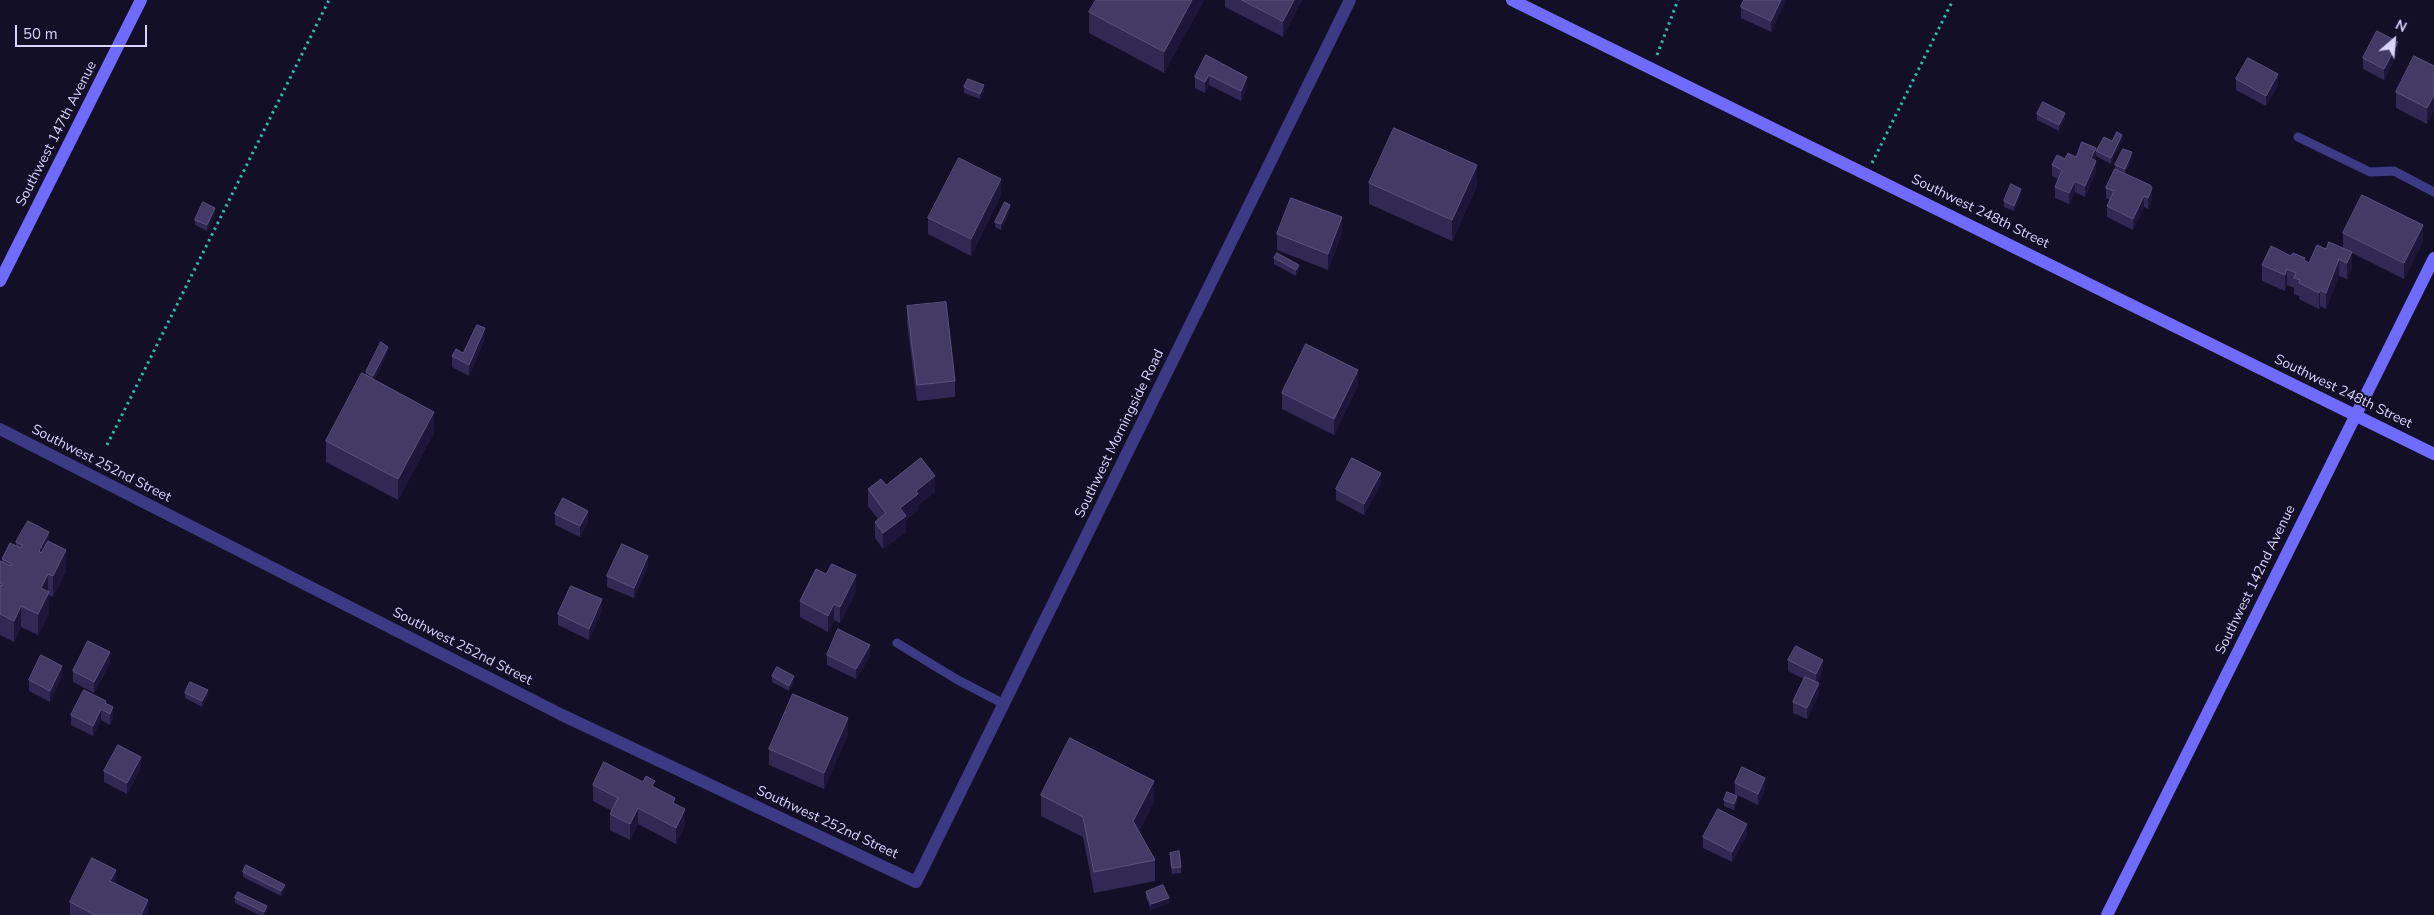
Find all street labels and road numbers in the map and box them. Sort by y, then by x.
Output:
street label: Southwest 147th Avenue [13,59,101,209]
street label: Southwest 248th Street [1908,171,2052,253]
street label: Southwest Morningside Road [1072,347,1168,521]
street label: Southwest 248th Street [2271,351,2415,433]
street label: Southwest 252nd Street [28,421,174,507]
street label: Southwest 142nd Avenue [2213,503,2299,657]
street label: Southwest 252nd Street [389,604,535,690]
street label: Southwest 252nd Street [753,783,901,863]

